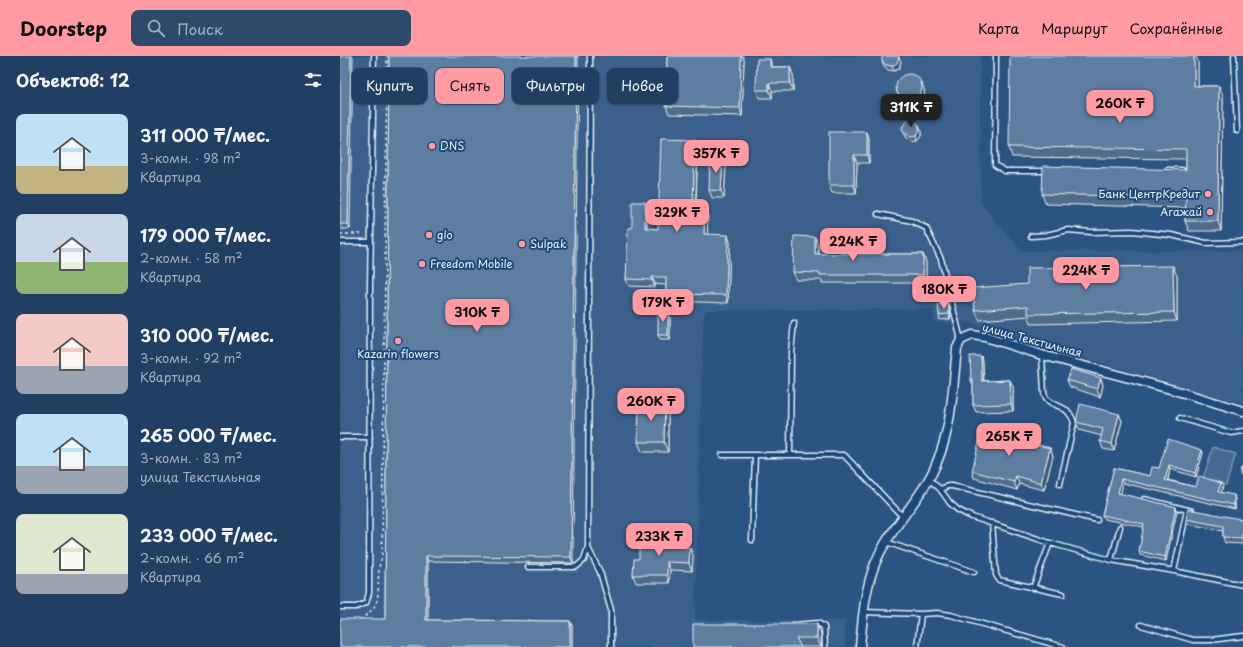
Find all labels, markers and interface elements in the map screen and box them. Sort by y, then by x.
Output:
search box [131,10,411,46]
text: Doorstep [20,14,107,42]
icon: search [145,17,167,39]
text: Поиск [177,17,223,40]
text: Карта [978,18,1019,39]
text: Маршрут [1041,18,1107,39]
text: Сохранённые [1129,18,1223,39]
text: Объектов: 12 [16,67,130,93]
chip: Купить [352,68,427,104]
chip: Снять [435,68,504,104]
chip: Фильтры [512,68,599,104]
chip: Новое [607,68,678,104]
icon: filters [302,69,324,91]
pin: 260K ₸ [1087,90,1153,124]
text: 260K ₸ [1095,93,1145,112]
pin: 311K ₸ [878,94,944,128]
text: 311K ₸ [890,97,932,116]
text: 311 000 ₸/мес. [140,122,270,148]
icon: home [48,130,96,178]
place label: DNS [440,137,464,154]
pin: 357K ₸ [683,140,749,174]
marker: DNS [427,141,437,151]
text: 357K ₸ [693,143,739,162]
text: 3-комн. · 98 m² [140,148,241,167]
text: Квартира [140,167,201,186]
place label: Банк ЦентрКредит [1098,185,1201,202]
marker: Банк ЦентрКредит [1203,189,1213,199]
pin: 329K ₸ [644,199,710,233]
text: 329K ₸ [654,202,700,221]
place label: Агажай [1160,203,1202,220]
marker: Агажай [1205,207,1215,217]
text: 179 000 ₸/мес. [140,222,271,248]
place label: glo [437,226,453,243]
pin: 224K ₸ [820,228,886,262]
icon: home [48,230,96,278]
marker: glo [424,230,434,240]
text: 224K ₸ [829,231,877,250]
place label: Sulpak [530,235,567,252]
marker: Sulpak [517,239,527,249]
text: 2-комн. · 58 m² [140,248,242,267]
place label: Freedom Mobile [430,255,513,272]
pin: 224K ₸ [1053,257,1119,291]
marker: Freedom Mobile [417,259,427,269]
text: 224K ₸ [1062,260,1110,279]
text: Квартира [140,267,201,286]
pin: 180K ₸ [911,276,977,310]
text: 180K ₸ [921,279,967,298]
pin: 179K ₸ [630,289,696,323]
text: 179K ₸ [642,292,684,311]
pin: 310K ₸ [444,299,510,333]
text: 310K ₸ [454,302,500,321]
street label: улица Текстильная [981,318,1084,361]
text: 310 000 ₸/мес. [140,322,274,348]
icon: home [48,330,96,378]
marker: Kazarin flowers [393,336,403,346]
place label: Kazarin flowers [357,345,439,362]
text: 3-комн. · 92 m² [140,348,242,367]
text: Квартира [140,367,201,386]
pin: 260K ₸ [618,388,684,422]
text: 260K ₸ [626,391,676,410]
text: 265 000 ₸/мес. [140,422,277,448]
pin: 265K ₸ [976,423,1042,457]
text: 265K ₸ [985,426,1033,445]
icon: home [48,430,96,478]
text: 3-комн. · 83 m² [140,448,242,467]
text: улица Текстильная [140,467,261,486]
text: 233 000 ₸/мес. [140,522,278,548]
pin: 233K ₸ [626,523,692,557]
text: 233K ₸ [635,526,683,545]
icon: home [48,530,96,578]
text: 2-комн. · 66 m² [140,548,244,567]
text: Квартира [140,567,201,586]

